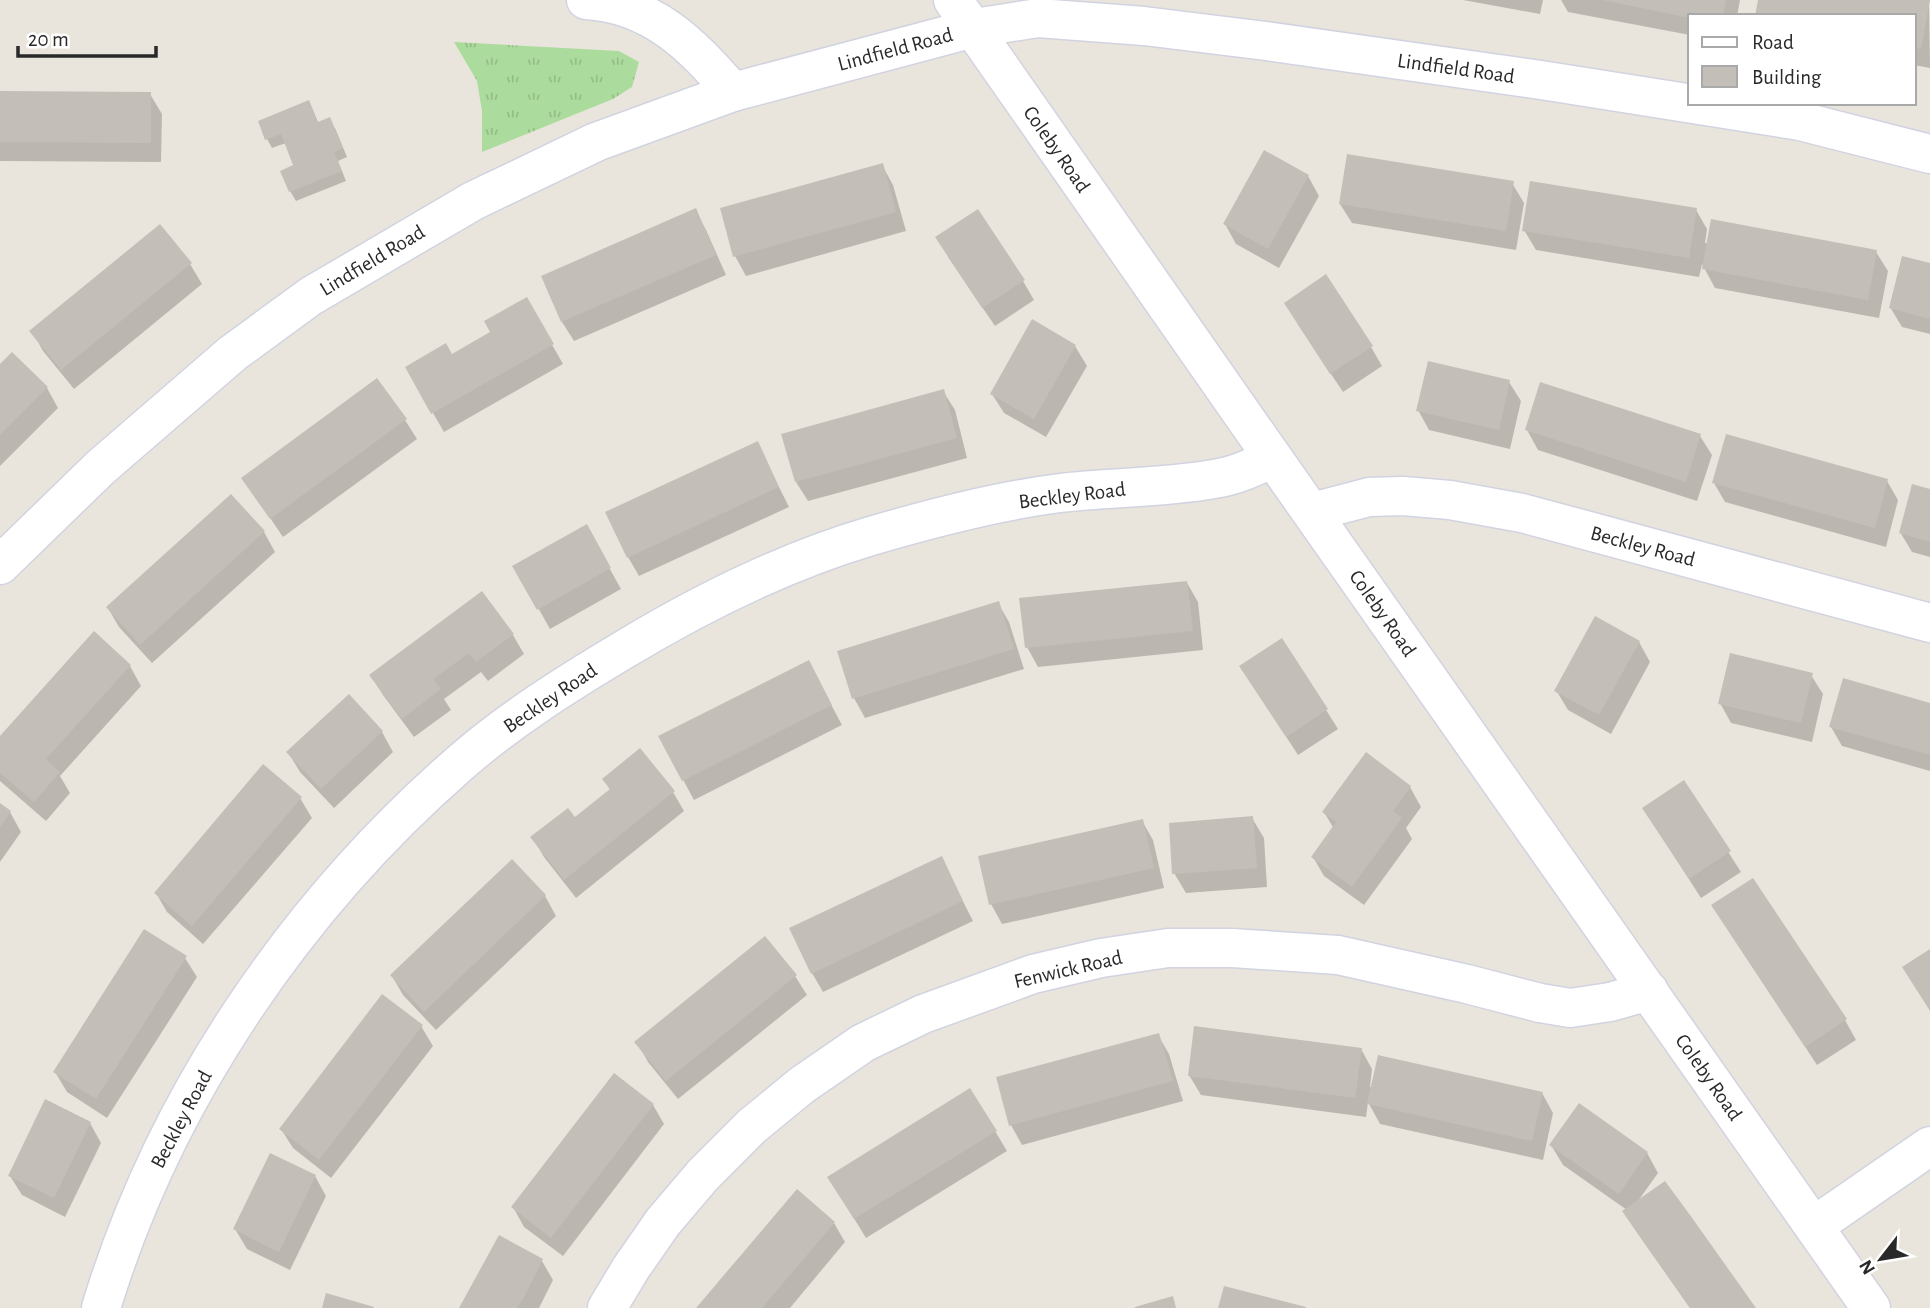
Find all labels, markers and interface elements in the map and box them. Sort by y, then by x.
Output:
scale bar [18,14,156,58]
legend [1688,14,1916,105]
street label: Lindfield Road [835,24,955,75]
text: 20 m [28,29,69,50]
text: Road [1752,32,1794,53]
street label: Lindfield Road [1396,50,1516,87]
text: Building [1752,67,1822,88]
street label: Coleby Road [1019,102,1094,197]
street label: Lindfield Road [316,221,428,300]
street label: Beckley Road [1017,479,1127,512]
street label: Beckley Road [1588,522,1698,571]
street label: Coleby Road [1345,566,1420,661]
street label: Beckley Road [500,660,601,737]
street label: Fenwick Road [1012,947,1124,992]
street label: Coleby Road [1671,1030,1746,1125]
street label: Beckley Road [147,1067,216,1172]
north arrow [1846,1224,1916,1294]
text: N [1856,1256,1879,1278]

